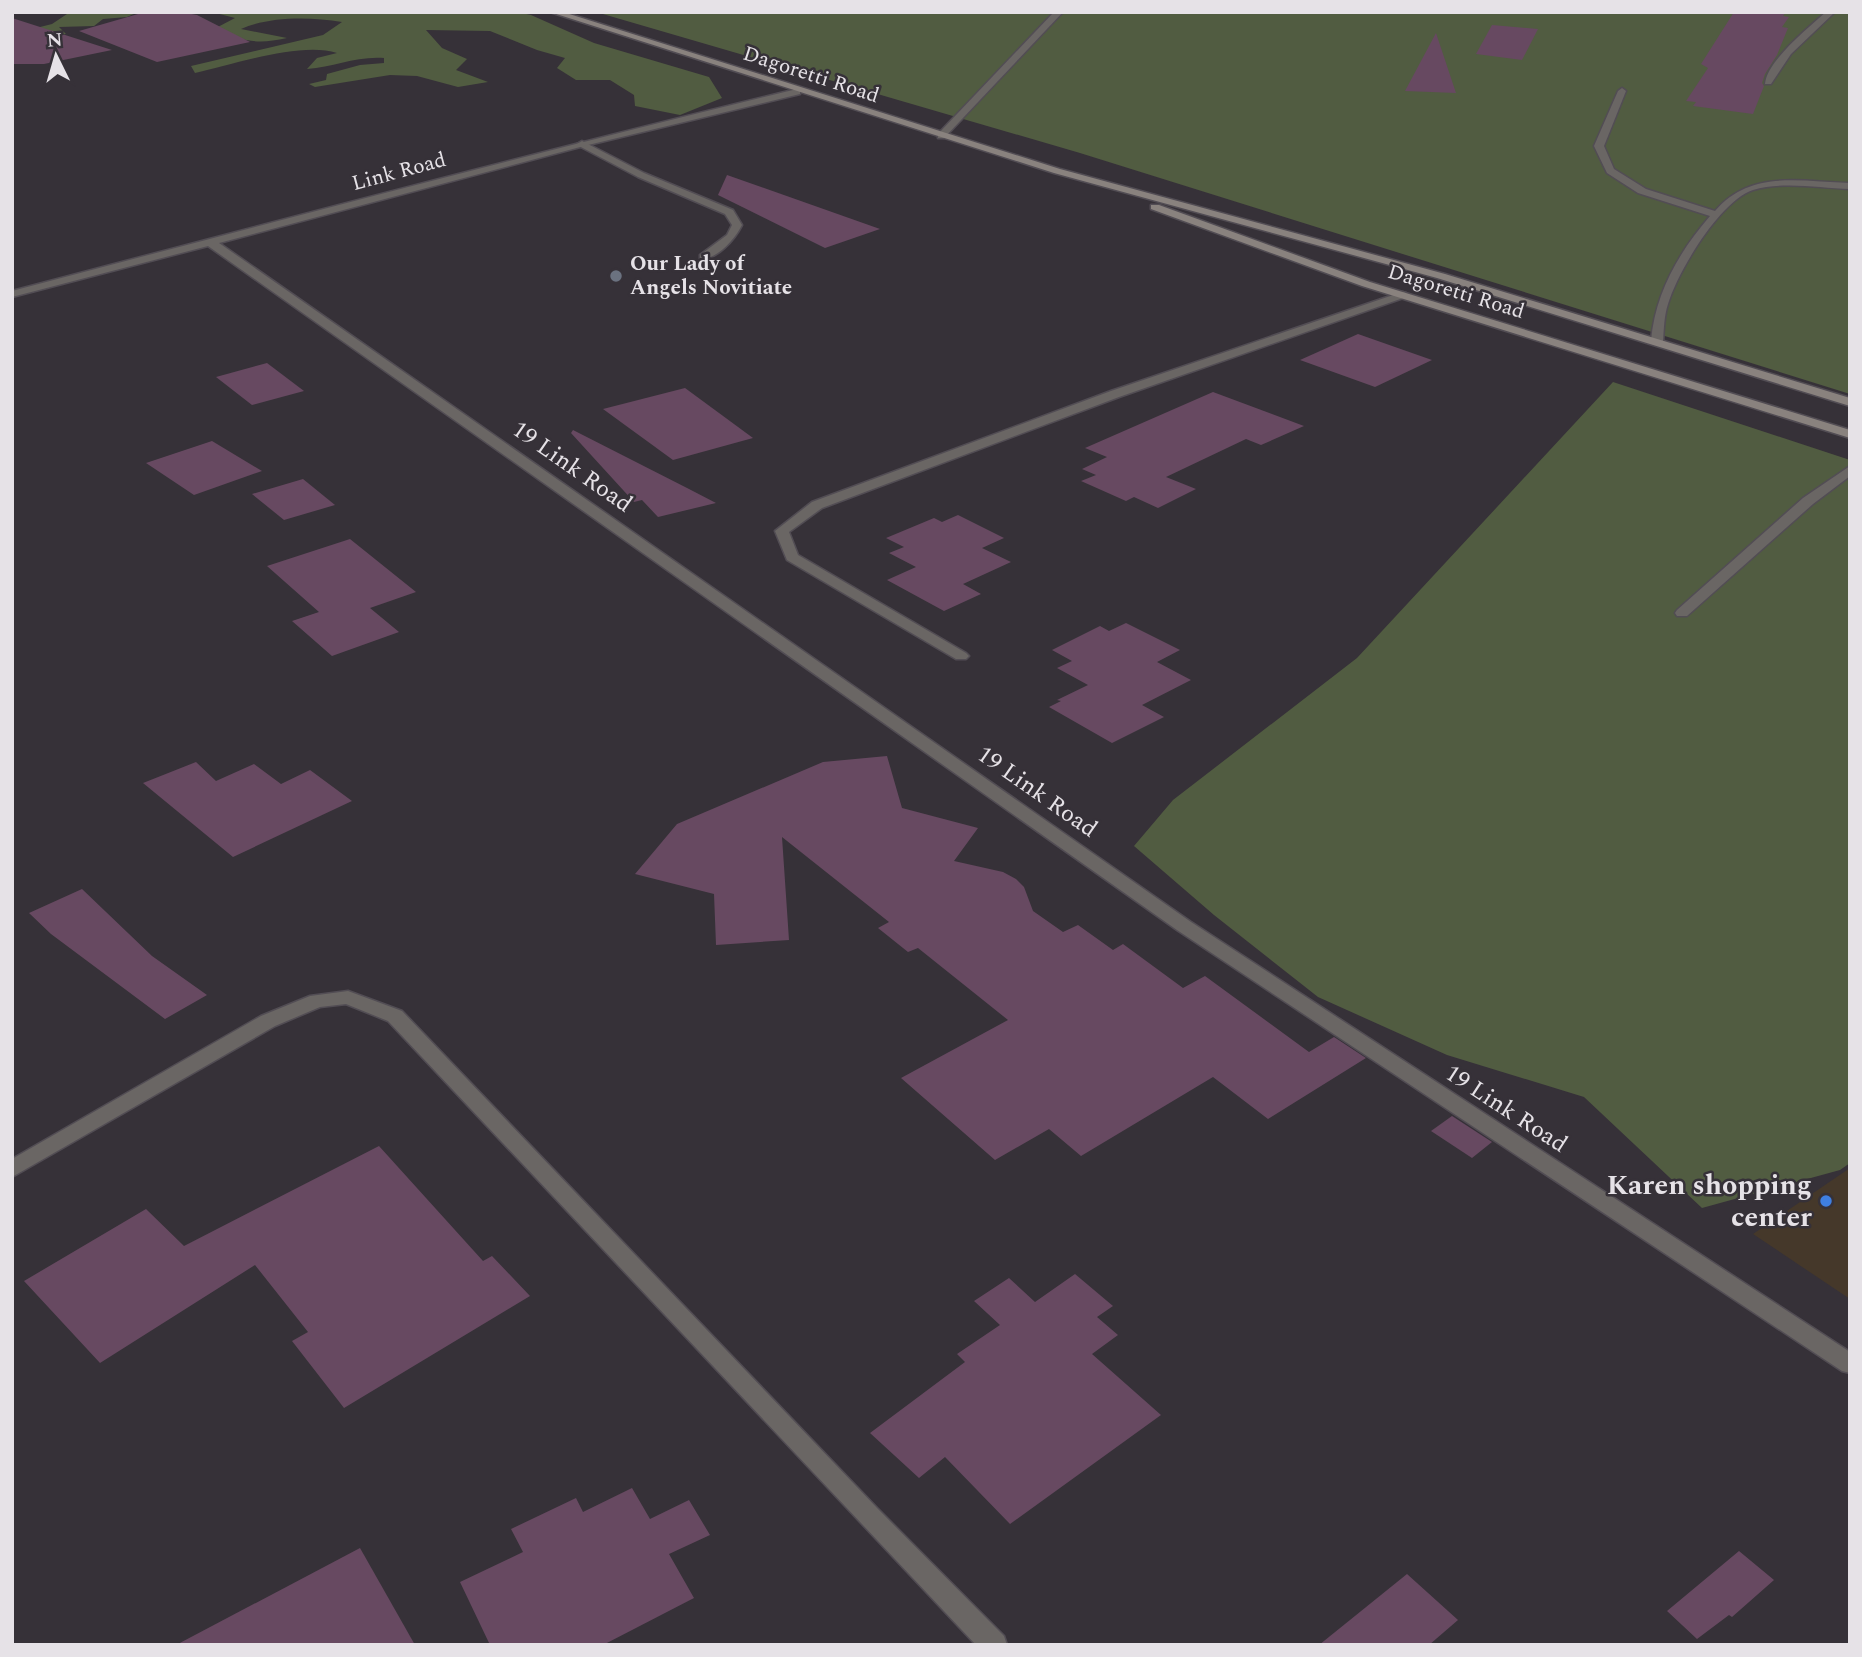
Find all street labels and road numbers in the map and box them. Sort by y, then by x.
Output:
street label: Dagoretti Road [739,38,883,112]
street label: Link Road [348,144,450,200]
street label: Dagoretti Road [1384,256,1528,328]
street label: 19 Link Road [504,412,640,522]
street label: 19 Link Road [969,737,1105,847]
street label: 19 Link Road [1437,1056,1575,1162]

